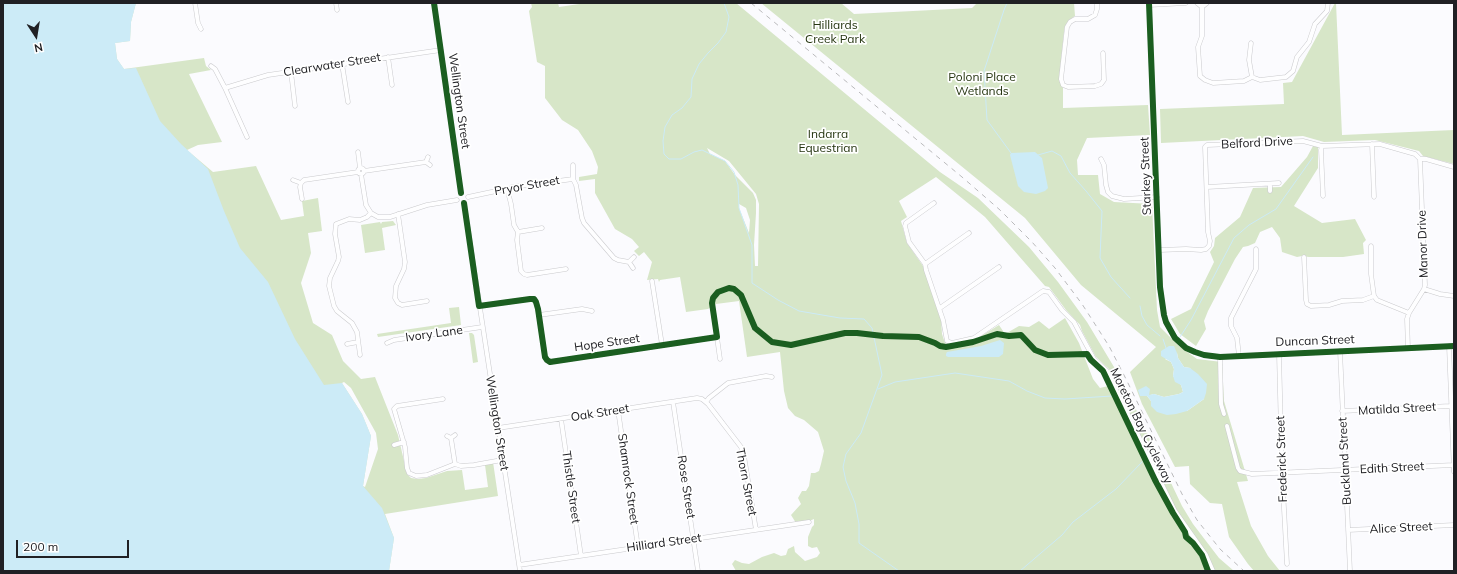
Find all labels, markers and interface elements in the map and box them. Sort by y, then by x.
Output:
north arrow [16,16,56,56]
park label: Hilliards Creek Park [805,18,865,46]
text: N [33,40,44,55]
street label: Clearwater Street [282,50,382,80]
street label: Wellington Street [445,52,473,150]
park label: Poloni Place Wetlands [948,70,1016,98]
park label: Indarra Equestrian [798,127,858,155]
street label: Belford Drive [1221,134,1293,152]
street label: Starkey Street [1137,137,1155,215]
street label: Pryor Street [493,173,561,199]
street label: Manor Drive [1415,210,1431,278]
street label: Ivory Lane [404,323,464,345]
street label: Hope Street [573,331,641,355]
street label: Duncan Street [1275,332,1355,350]
street label: Moreton Bay Cycleway [1107,366,1175,486]
street label: Wellington Street [482,374,512,472]
street label: Matilda Street [1358,400,1436,418]
street label: Oak Street [570,401,630,425]
street label: Frederick Street [1273,415,1291,503]
street label: Buckland Street [1336,417,1354,505]
street label: Shamrock Street [614,433,642,525]
street label: Thorn Street [732,447,760,517]
street label: Thistle Street [559,450,583,524]
street label: Rose Street [674,454,698,520]
street label: Edith Street [1359,459,1425,477]
street label: Alice Street [1369,519,1433,537]
street label: Hilliard Street [626,531,702,555]
scale bar [18,532,131,558]
text: 200 m [23,539,58,554]

